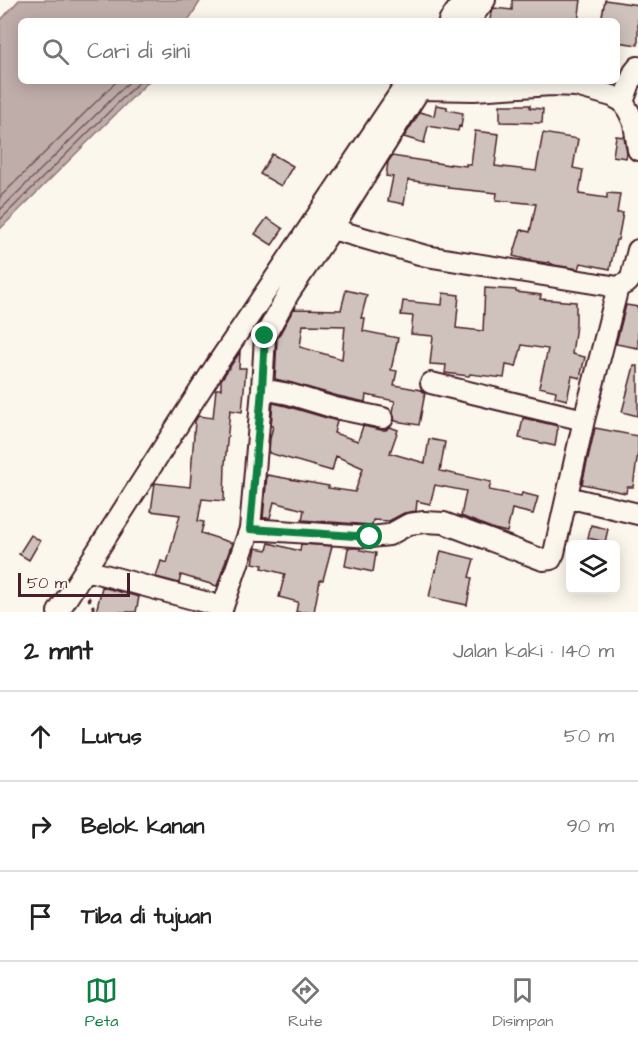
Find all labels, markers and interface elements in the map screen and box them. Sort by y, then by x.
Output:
search box [18,18,620,84]
icon: search [39,35,72,68]
text: Cari di sini [87,36,190,67]
route end [251,322,277,348]
route start [356,523,382,549]
map controls [566,540,620,594]
button: layers [566,540,620,594]
scale bar [18,570,130,598]
text: 50 m [27,572,67,594]
text: 2 mnt [24,633,93,669]
text: Jalan kaki · 140 m [453,637,614,665]
icon: ahead [24,720,57,753]
text: Lurus [81,721,142,752]
text: 50 m [564,722,614,750]
icon: right [24,810,57,843]
text: Belok kanan [81,811,205,842]
text: 90 m [566,812,614,840]
icon: arrive [24,900,57,933]
text: Tiba di tujuan [81,901,211,932]
tab: Peta [85,974,118,1032]
tab: Rute [288,974,323,1032]
tab: Disimpan [492,974,553,1032]

